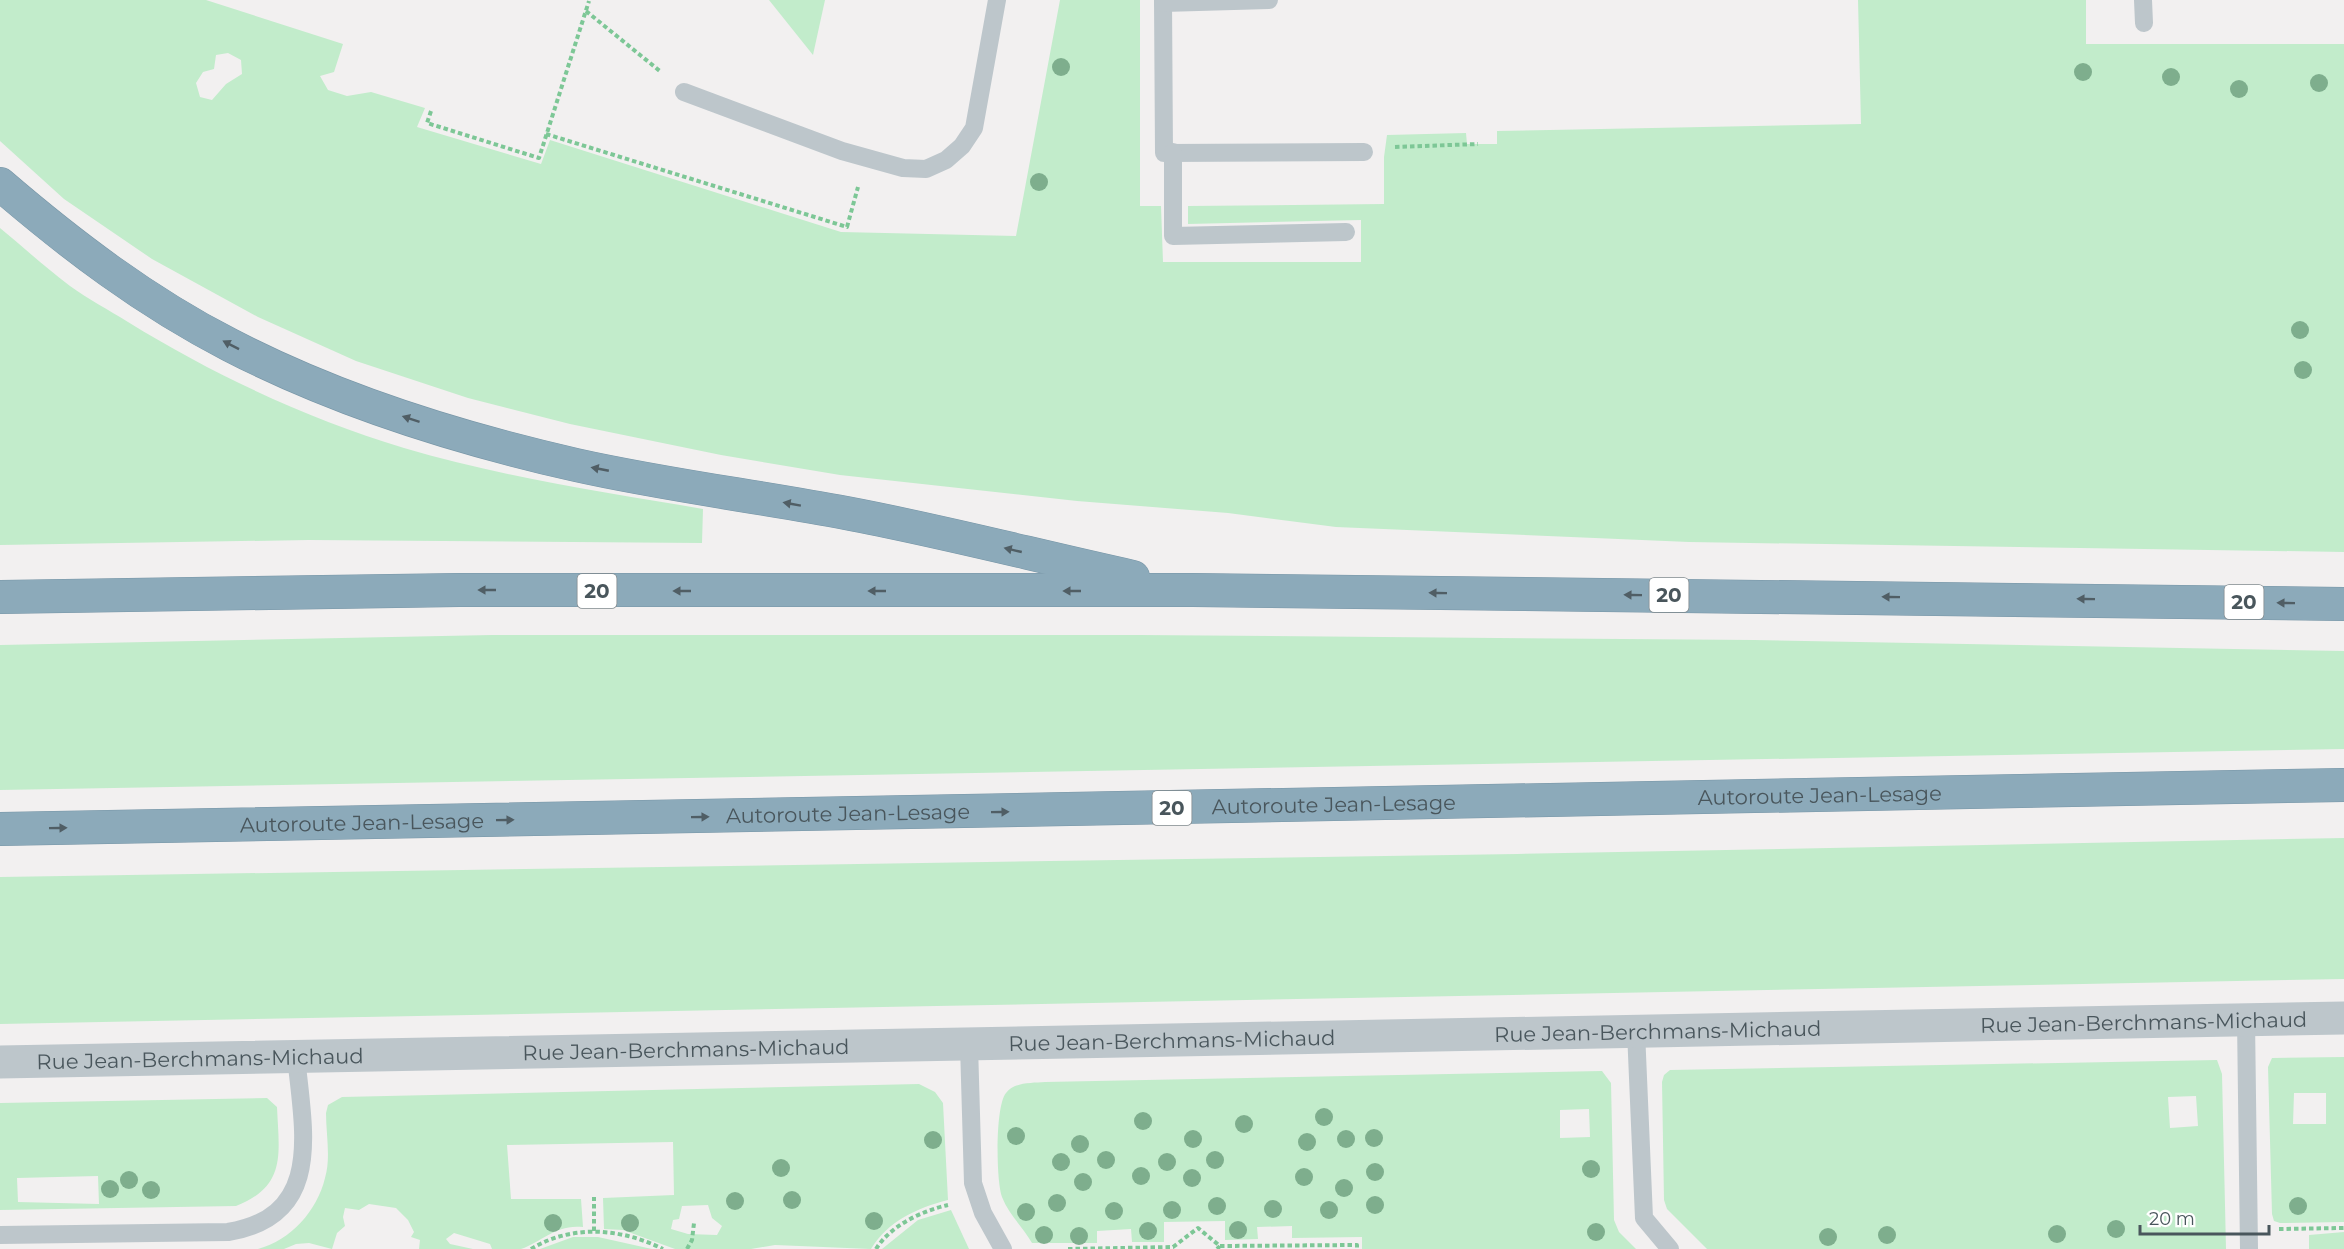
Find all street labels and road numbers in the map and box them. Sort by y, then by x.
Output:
road number: 20 [578,574,616,608]
road number: 20 [1650,578,1688,612]
road number: 20 [2224,585,2264,619]
street label: Autoroute Jean-Lesage [1697,780,1942,810]
street label: Autoroute Jean-Lesage [1211,789,1456,819]
road number: 20 [1152,791,1192,825]
street label: Autoroute Jean-Lesage [726,798,970,828]
street label: Autoroute Jean-Lesage [240,807,484,837]
street label: Rue Jean-Berchmans-Michaud [1980,1006,2307,1037]
street label: Rue Jean-Berchmans-Michaud [1494,1015,1821,1046]
street label: Rue Jean-Berchmans-Michaud [1008,1024,1336,1056]
street label: Rue Jean-Berchmans-Michaud [522,1034,850,1065]
street label: Rue Jean-Berchmans-Michaud [36,1043,364,1074]

